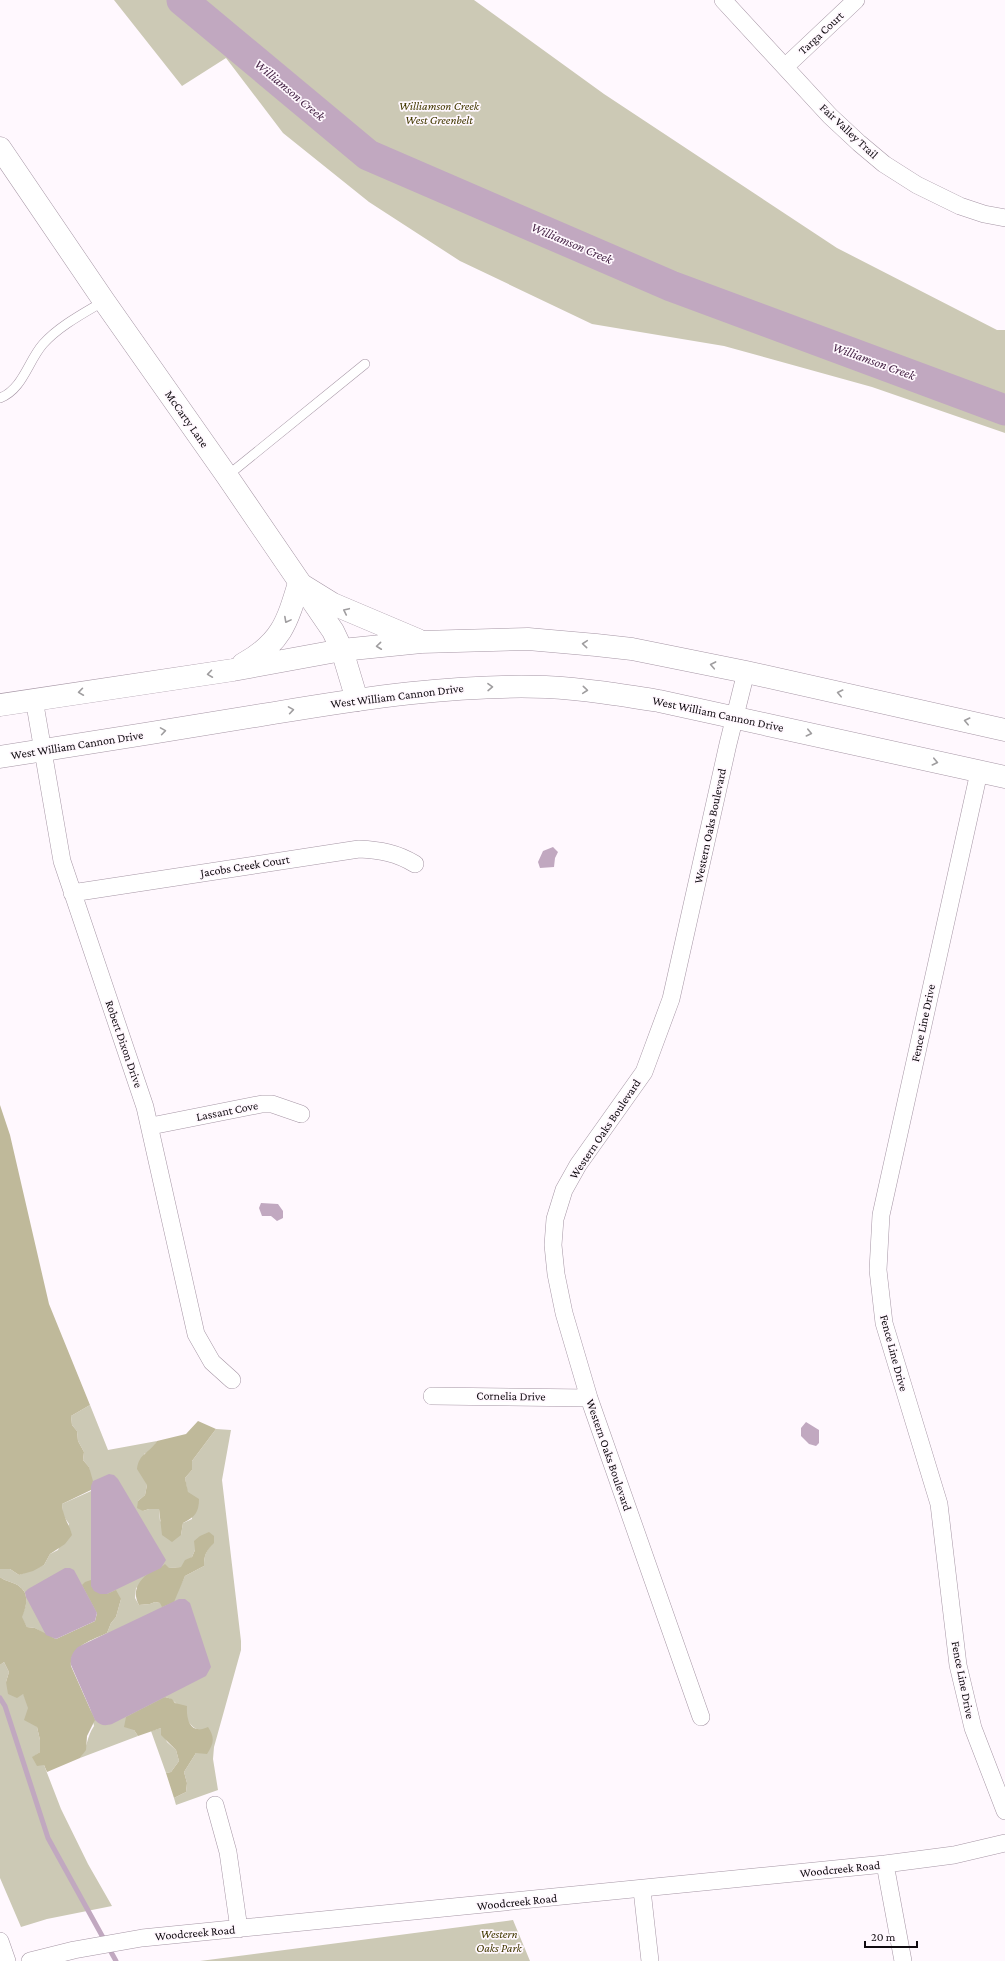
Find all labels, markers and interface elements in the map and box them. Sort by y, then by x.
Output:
street label: Targa Court [795,8,847,58]
water label: Williamson Creek [252,56,329,124]
park label: Williamson Creek West Greenbelt [399,99,480,127]
street label: Fair Valley Trail [817,100,881,162]
water label: Williamson Creek [529,219,616,267]
water label: Williamson Creek [831,339,919,383]
street label: McCarty Lane [162,388,212,450]
one-way arrow [343,608,351,616]
one-way arrow [284,616,291,623]
one-way arrow [582,639,588,648]
one-way arrow [376,641,382,650]
one-way arrow [710,662,716,670]
one-way arrow [207,669,213,678]
street label: West William Cannon Drive [330,681,464,711]
one-way arrow [487,683,493,691]
one-way arrow [582,685,588,694]
one-way arrow [78,687,84,696]
one-way arrow [837,689,843,697]
street label: West William Cannon Drive [651,693,785,735]
one-way arrow [288,706,294,715]
one-way arrow [964,718,970,726]
one-way arrow [160,727,166,736]
street label: West William Cannon Drive [10,728,144,762]
one-way arrow [805,728,812,737]
one-way arrow [932,757,939,765]
street label: Western Oaks Boulevard [691,766,729,885]
street label: Jacobs Creek Court [198,852,292,880]
street label: Fence Line Drive [908,983,938,1063]
street label: Robert Dixon Drive [102,998,146,1090]
street label: Western Oaks Boulevard [566,1076,644,1182]
street label: Lassant Cove [195,1098,259,1124]
street label: Fence Line Drive [877,1313,911,1393]
street label: Cornelia Drive [476,1388,546,1404]
street label: Western Oaks Boulevard [583,1397,635,1513]
street label: Fence Line Drive [949,1640,977,1720]
street label: Woodcreek Road [799,1858,881,1880]
street label: Woodcreek Road [476,1891,558,1913]
street label: Woodcreek Road [154,1922,236,1943]
scale bar [865,1923,917,1949]
park label: Western Oaks Park [476,1927,523,1955]
text: 20 m [871,1930,896,1944]

